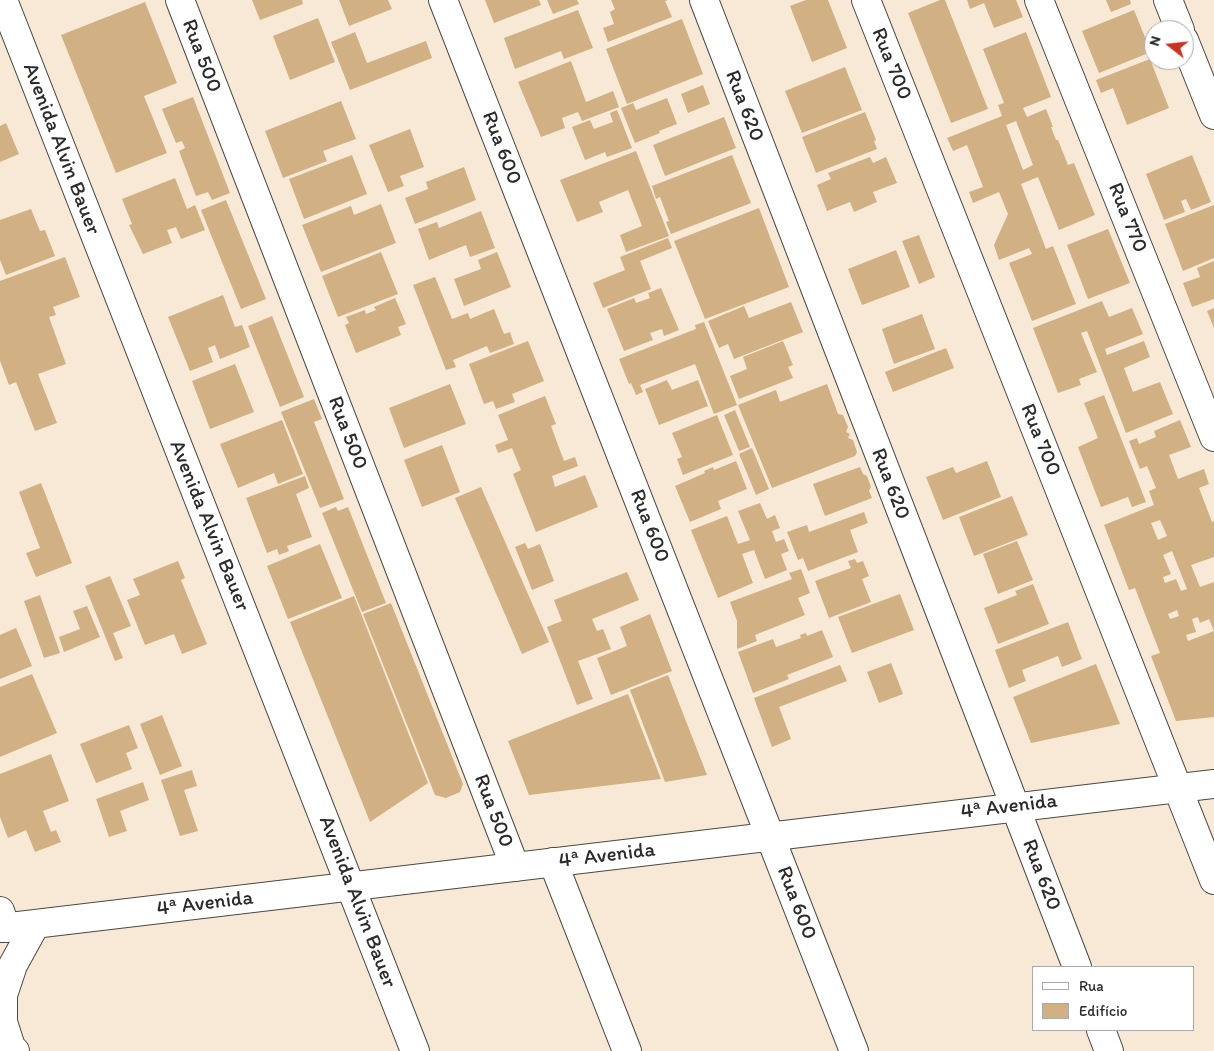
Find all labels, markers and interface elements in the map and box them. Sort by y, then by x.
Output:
street label: Rua 500 [176,16,226,96]
north arrow [1144,20,1194,70]
street label: Rua 700 [865,24,917,104]
text: N [1146,34,1165,48]
street label: Avenida Alvin Bauer [17,60,105,238]
street label: Rua 620 [719,67,769,145]
street label: Rua 600 [476,108,526,188]
street label: Rua 770 [1102,179,1152,257]
street label: Rua 500 [322,393,372,473]
street label: Rua 700 [1014,400,1066,480]
street label: Avenida Alvin Bauer [163,437,255,615]
street label: Rua 620 [865,445,915,523]
street label: Rua 600 [624,486,674,566]
street label: Rua 500 [468,771,518,851]
street label: 4ª Avenida [959,789,1059,825]
street label: Avenida Alvin Bauer [313,813,401,991]
street label: Rua 620 [1016,836,1066,914]
street label: 4ª Avenida [557,838,657,874]
street label: Rua 600 [771,863,821,943]
street label: 4ª Avenida [155,886,255,922]
legend [1032,966,1194,1031]
text: Rua [1079,977,1104,995]
text: Edifício [1079,1002,1127,1020]

